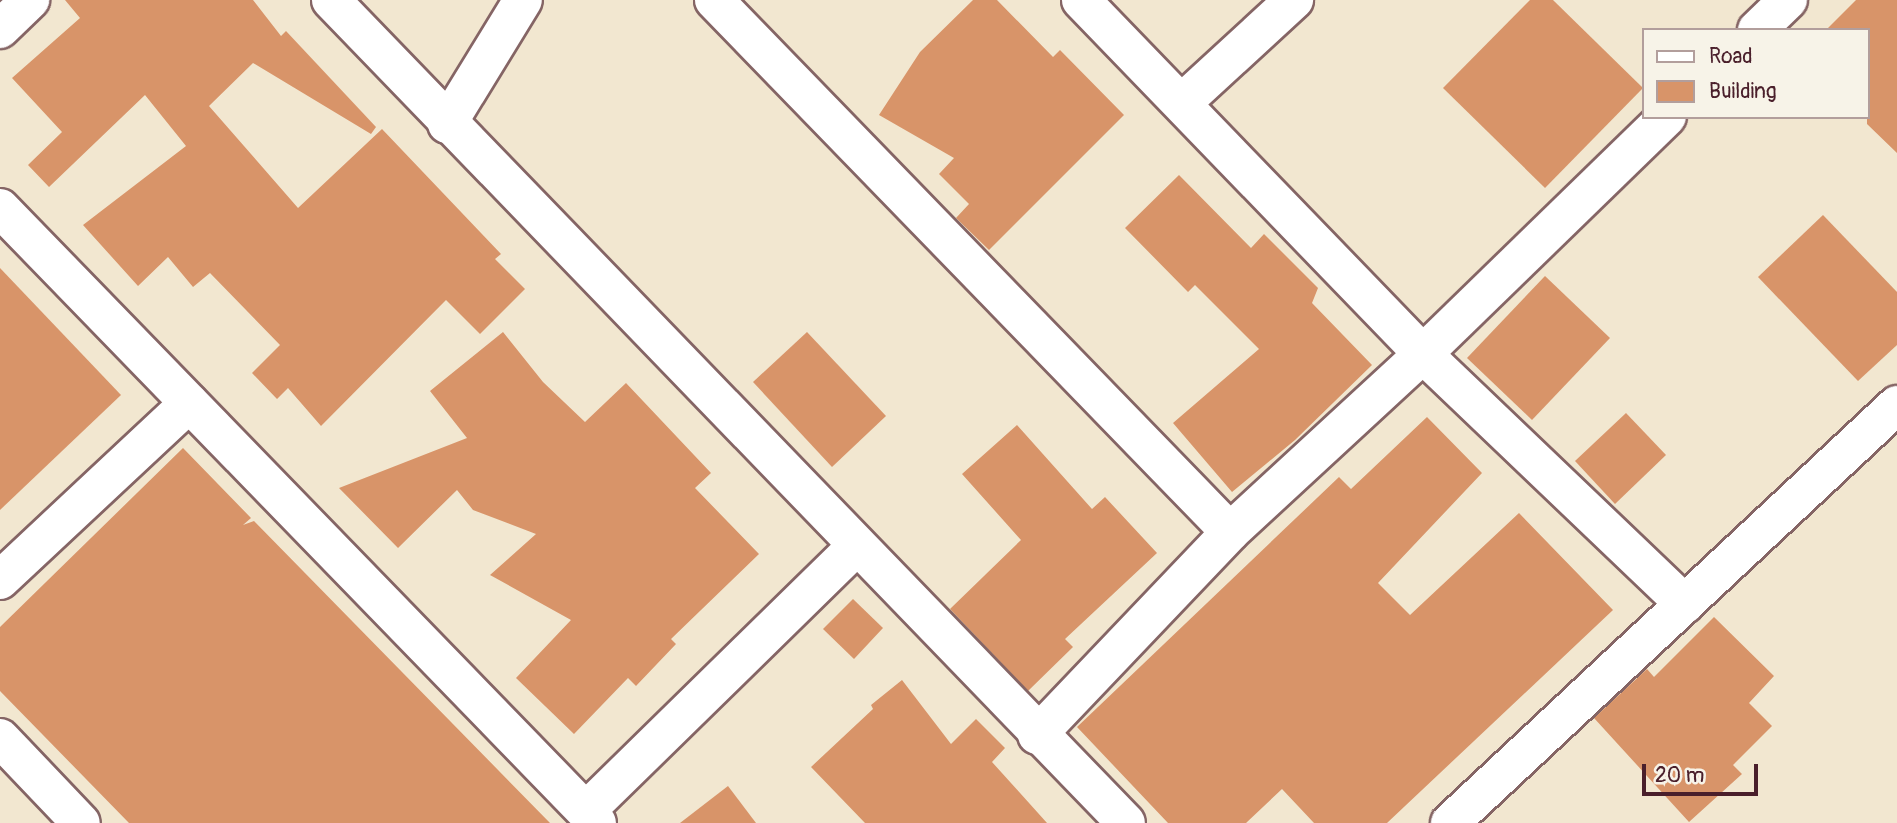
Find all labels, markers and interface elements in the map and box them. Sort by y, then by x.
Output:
legend [1642,28,1869,119]
text: Road [1709,43,1753,70]
text: Building [1709,78,1776,105]
scale bar [1645,750,1760,794]
text: 20 m [1655,762,1704,789]

